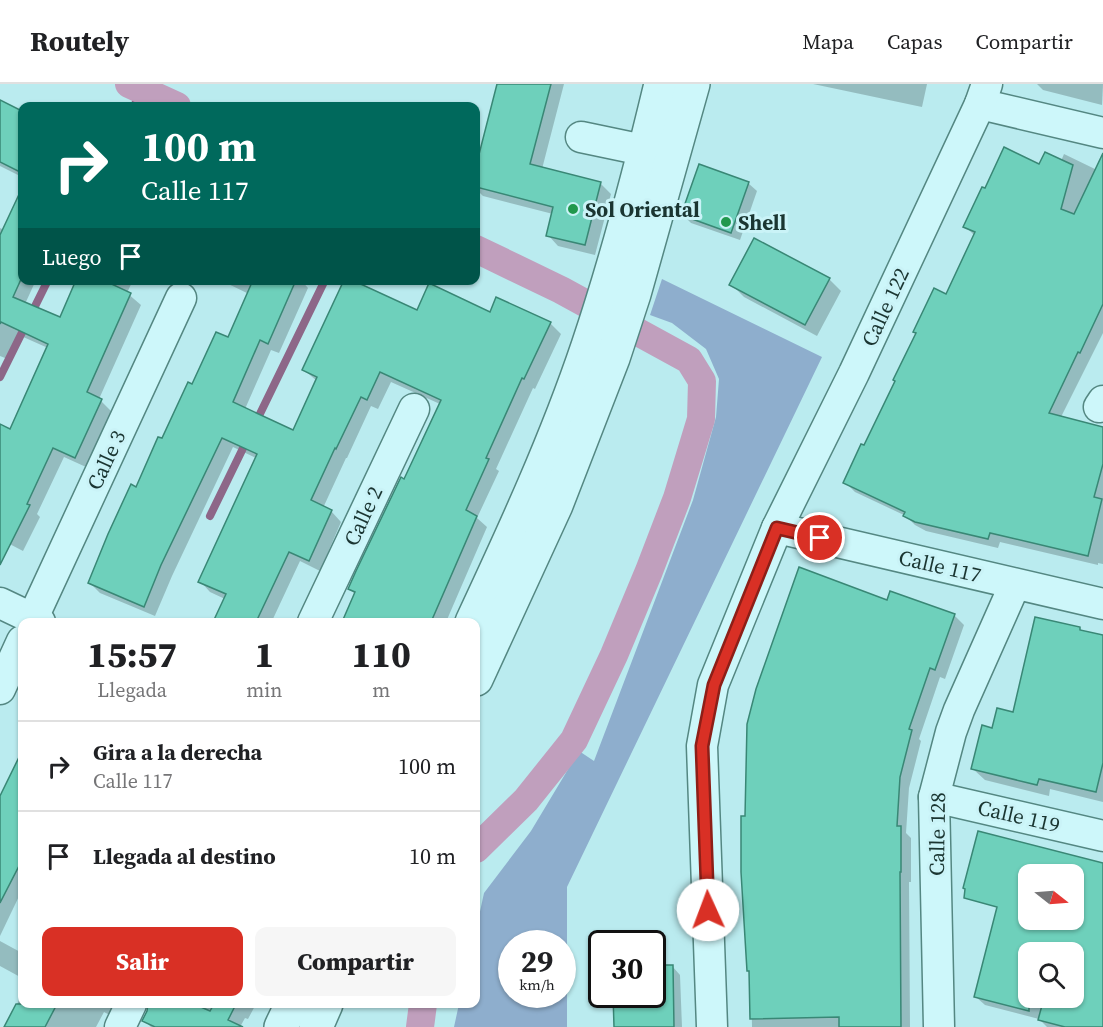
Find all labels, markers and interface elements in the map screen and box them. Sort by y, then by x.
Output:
text: Routely [30,22,129,60]
text: Mapa [802,27,854,56]
text: Capas [887,27,943,56]
text: Compartir [976,27,1073,56]
text: 100 m [141,117,256,175]
icon: right [42,126,120,204]
text: Calle 117 [141,172,248,209]
place label: Sol Oriental [585,195,700,224]
marker: Sol Oriental [566,202,580,216]
place label: Shell [738,208,787,237]
marker: Shell [719,215,733,229]
icon: arrive [114,240,147,273]
text: Luego [42,242,102,272]
street label: Calle 122 [854,263,916,351]
street label: Calle 3 [80,426,132,494]
street label: Calle 2 [337,482,389,550]
pin [794,512,845,563]
icon: arrive [803,521,836,554]
street label: Calle 117 [896,542,984,590]
text: 15:57 [87,630,177,679]
text: 1 [254,630,274,679]
text: 110 [351,630,411,679]
text: Llegada [97,676,167,704]
text: min [246,676,282,704]
text: m [372,676,390,704]
text: Gira a la derecha [93,737,262,767]
icon: right [42,750,75,783]
text: 100 m [398,751,456,781]
text: Calle 117 [93,767,173,795]
street label: Calle 128 [922,792,952,876]
street label: Calle 119 [975,792,1063,840]
icon: arrive [42,840,75,873]
text: Llegada al destino [93,841,276,871]
text: 10 m [409,841,456,871]
north arrow [1018,864,1084,930]
map controls [1018,864,1084,1008]
position arrow [676,878,740,942]
button: Salir [42,927,243,996]
button: Compartir [255,927,456,996]
speed limit sign: 30 [588,930,666,1008]
text: 29 [521,941,553,982]
button: search [1018,942,1084,1008]
text: km/h [519,974,555,995]

